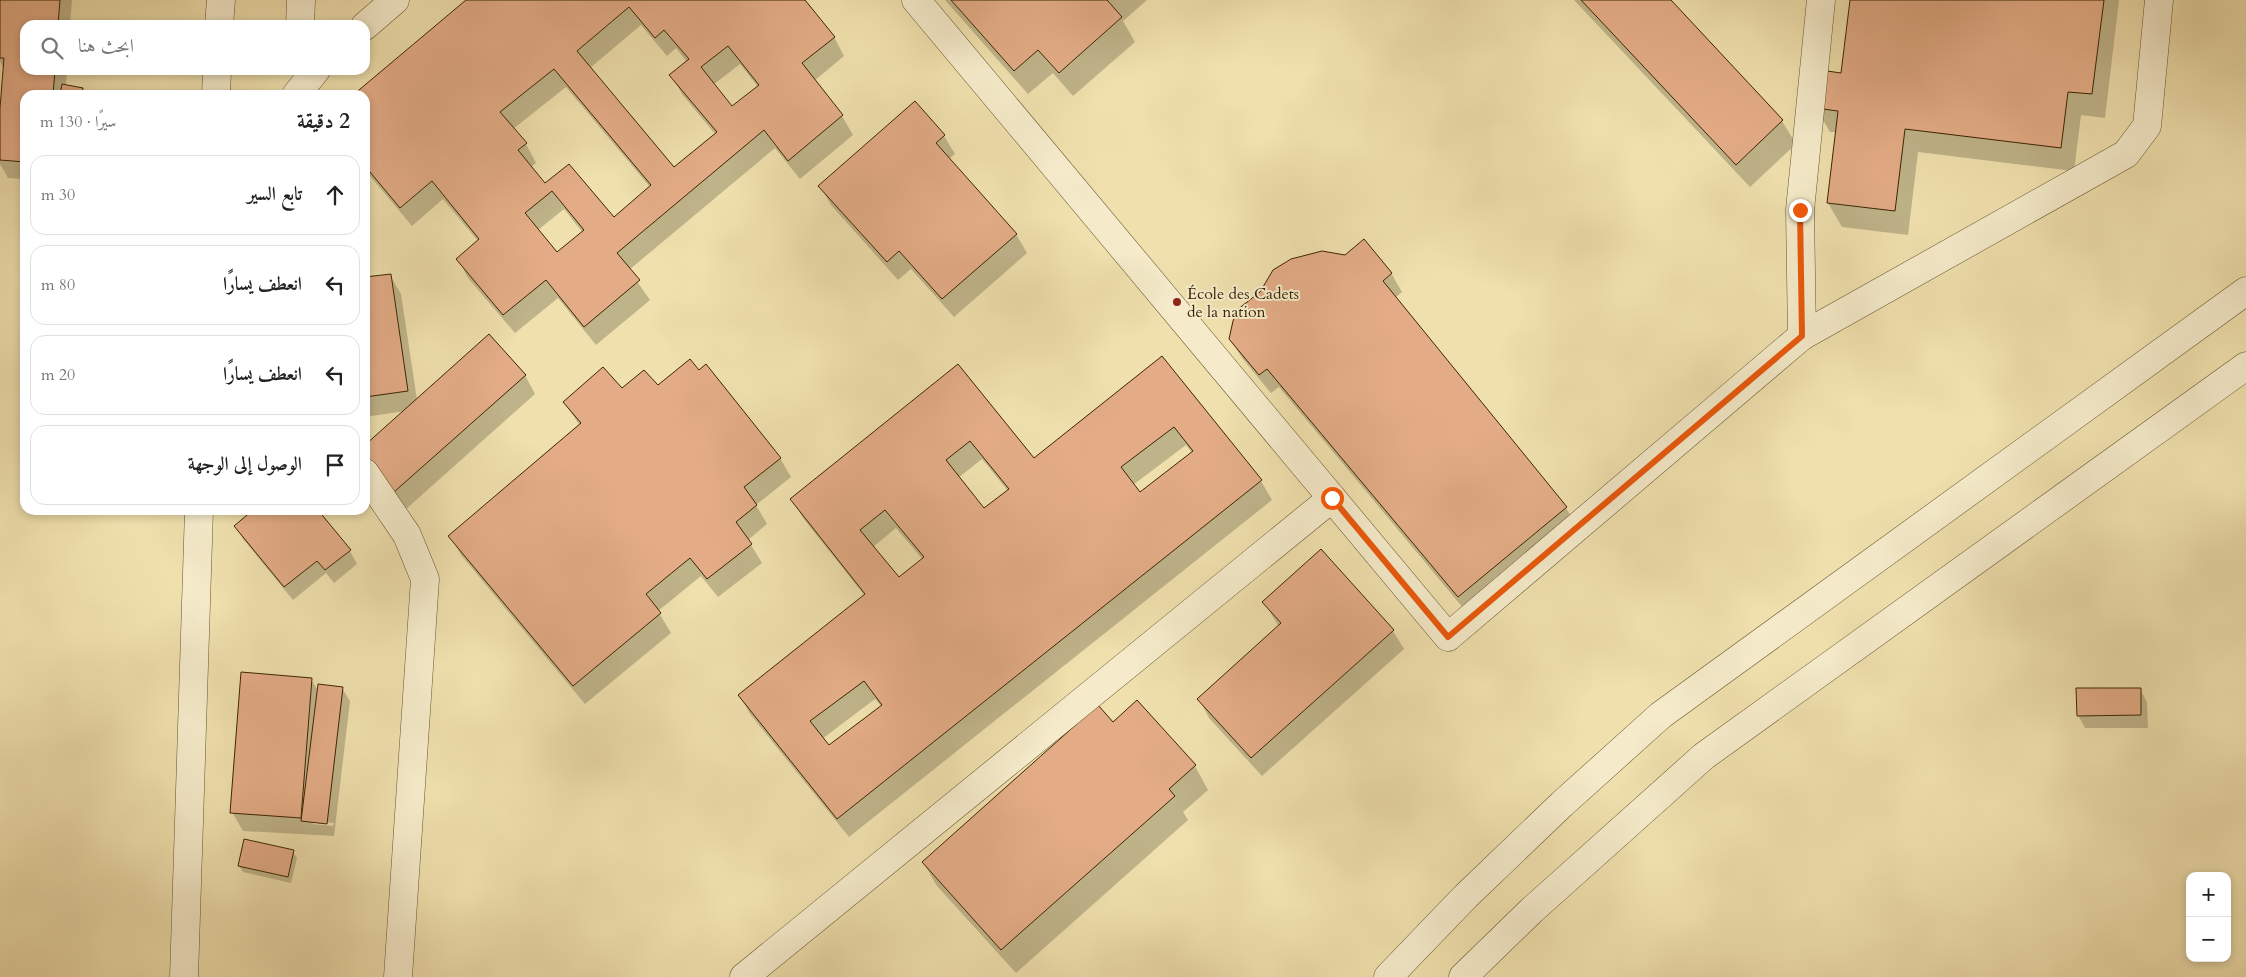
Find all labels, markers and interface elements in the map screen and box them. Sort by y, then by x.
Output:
search box [20,20,370,75]
text: ابحث هنا [78,33,134,59]
icon: search [38,34,66,62]
text: 2 دقيقة [297,107,350,136]
text: سيرًا · 130 m [40,111,116,133]
text: تابع السير [247,181,302,207]
icon: ahead [321,181,349,209]
text: 30 m [41,184,75,206]
route end [1789,199,1812,222]
text: انعطف يسارًا [223,271,302,297]
icon: left [321,271,349,299]
text: 80 m [41,274,75,296]
place label: École des Cadets de la nation [1187,283,1299,323]
marker: École des Cadets de la nation [1171,296,1183,308]
text: انعطف يسارًا [223,361,302,387]
icon: left [321,361,349,389]
text: 20 m [41,364,75,386]
text: الوصول إلى الوجهة [188,451,302,477]
icon: arrive [321,451,349,479]
route start [1321,487,1344,510]
map controls [2186,872,2231,962]
button: + [2186,872,2231,917]
button: − [2186,917,2231,962]

